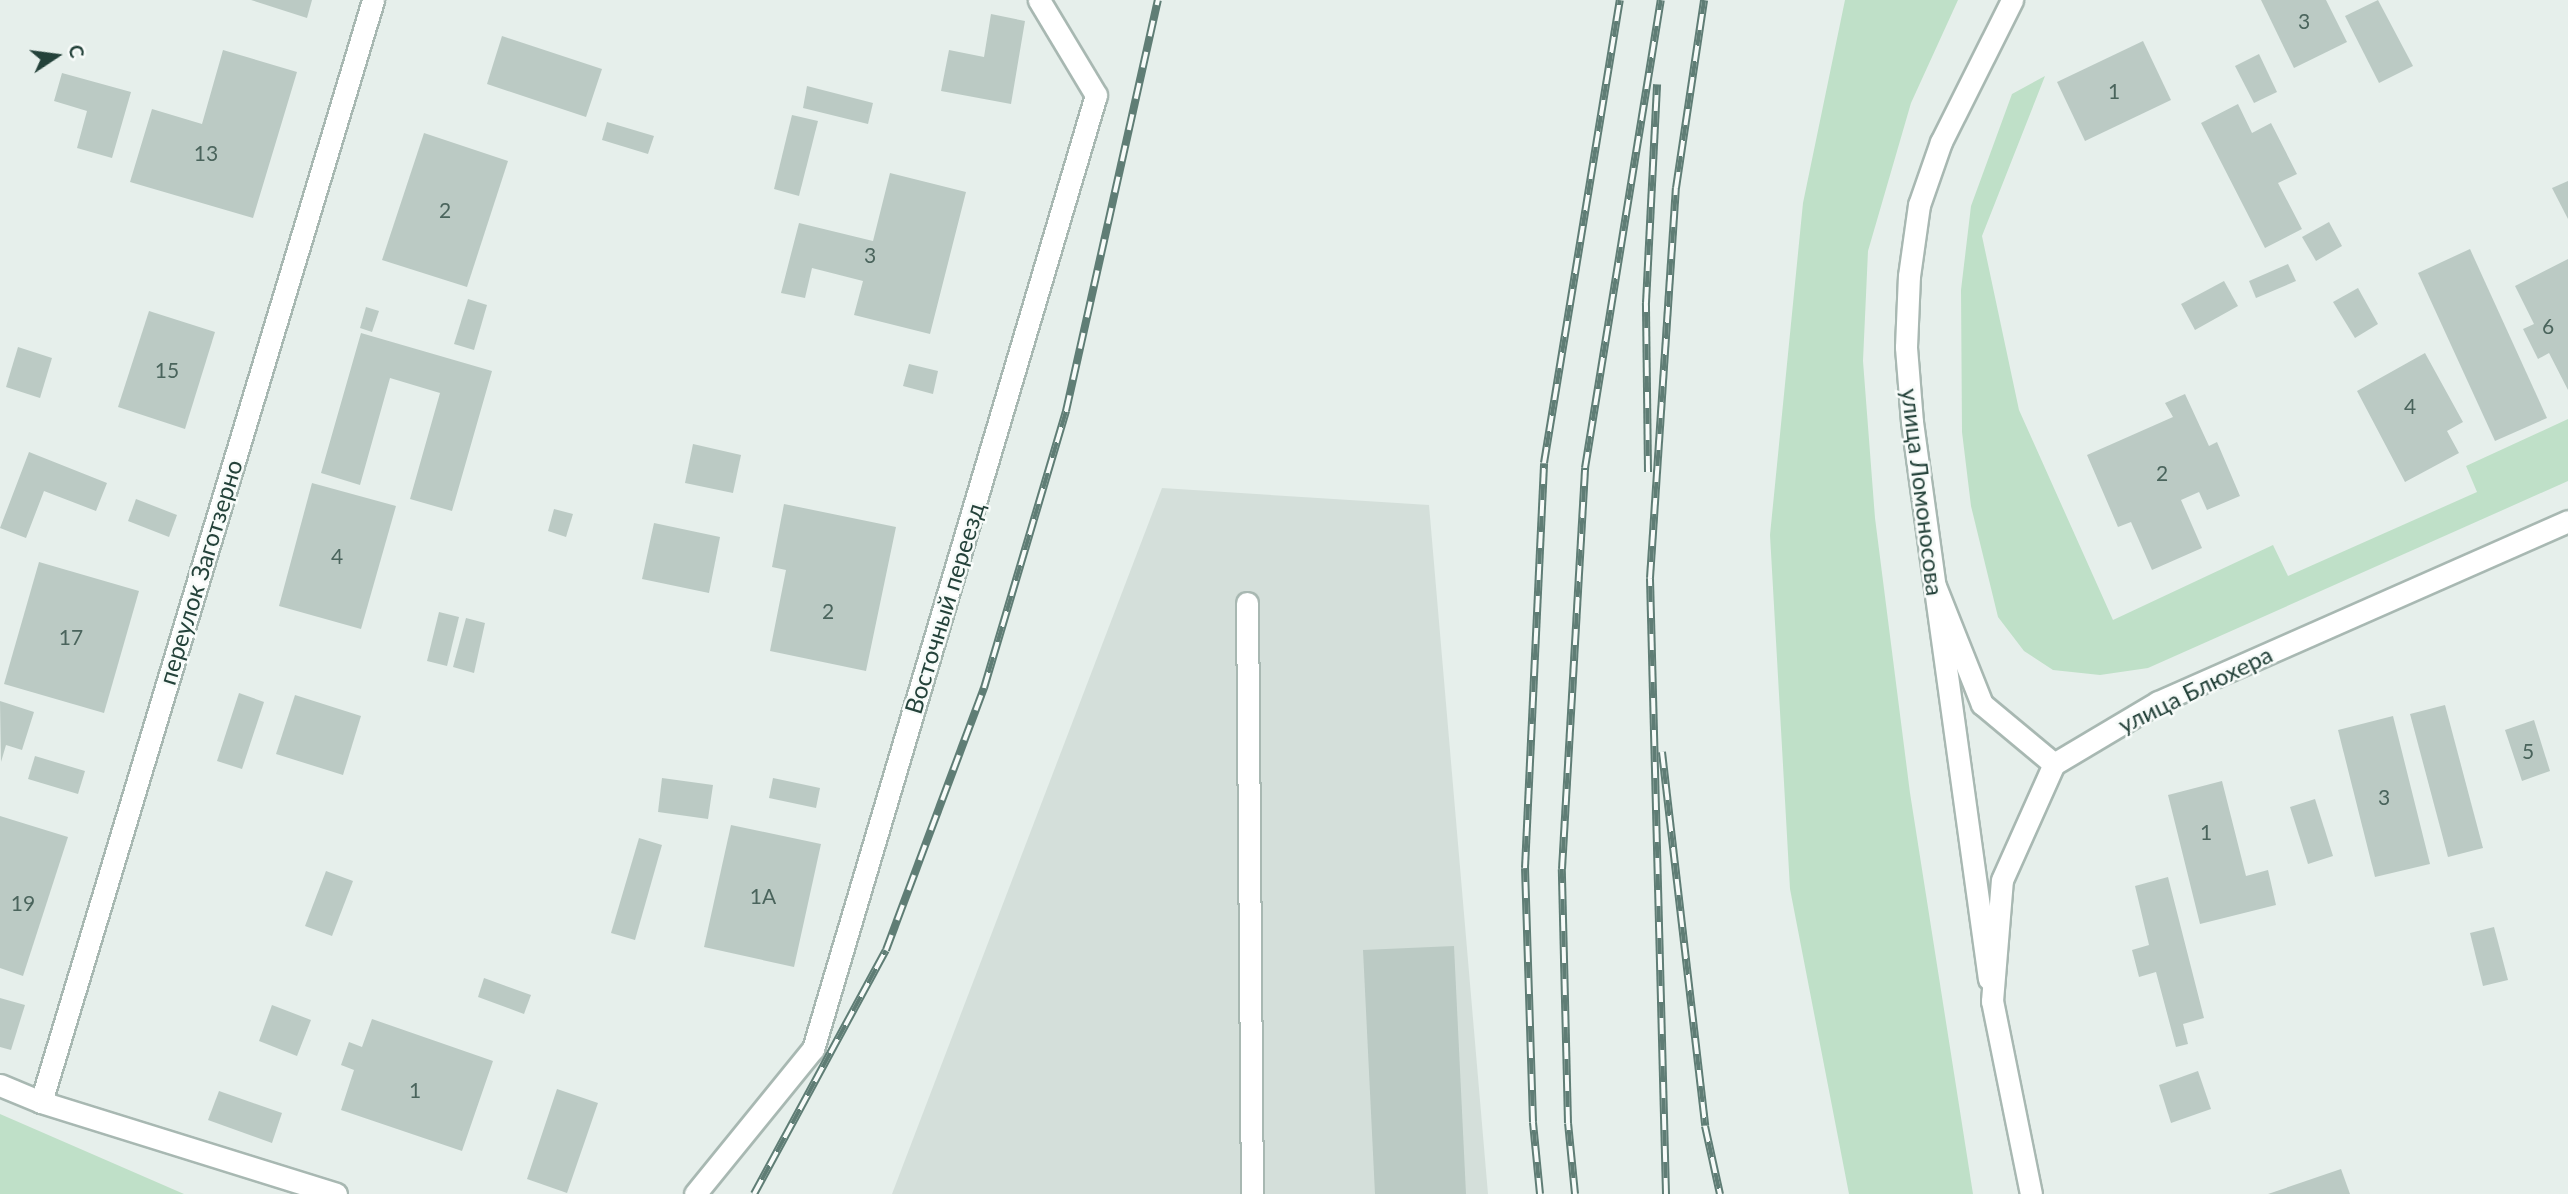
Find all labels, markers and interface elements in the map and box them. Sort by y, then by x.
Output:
house number: 3 [2298,8,2310,34]
north arrow [21,21,91,91]
text: С [64,42,90,60]
house number: 1 [2108,78,2120,104]
house number: 13 [194,140,218,166]
house number: 2 [439,197,451,223]
house number: 3 [864,242,876,268]
house number: 6 [2542,313,2554,339]
house number: 15 [155,357,179,383]
street label: улица Ломоносова [1896,387,1950,597]
house number: 4 [2404,393,2416,419]
street label: переулок Заготзерно [152,456,248,688]
house number: 2 [2156,460,2168,486]
street label: Восточный переезд [898,499,990,717]
house number: 4 [331,543,343,569]
house number: 2 [822,598,834,624]
house number: 17 [59,624,83,650]
street label: улица Блюхера [2113,639,2277,739]
house number: 5 [2522,738,2534,764]
house number: 3 [2378,784,2390,810]
house number: 1 [2200,819,2212,845]
house number: 1А [750,883,776,909]
house number: 19 [11,890,35,916]
house number: 1 [409,1077,421,1103]

